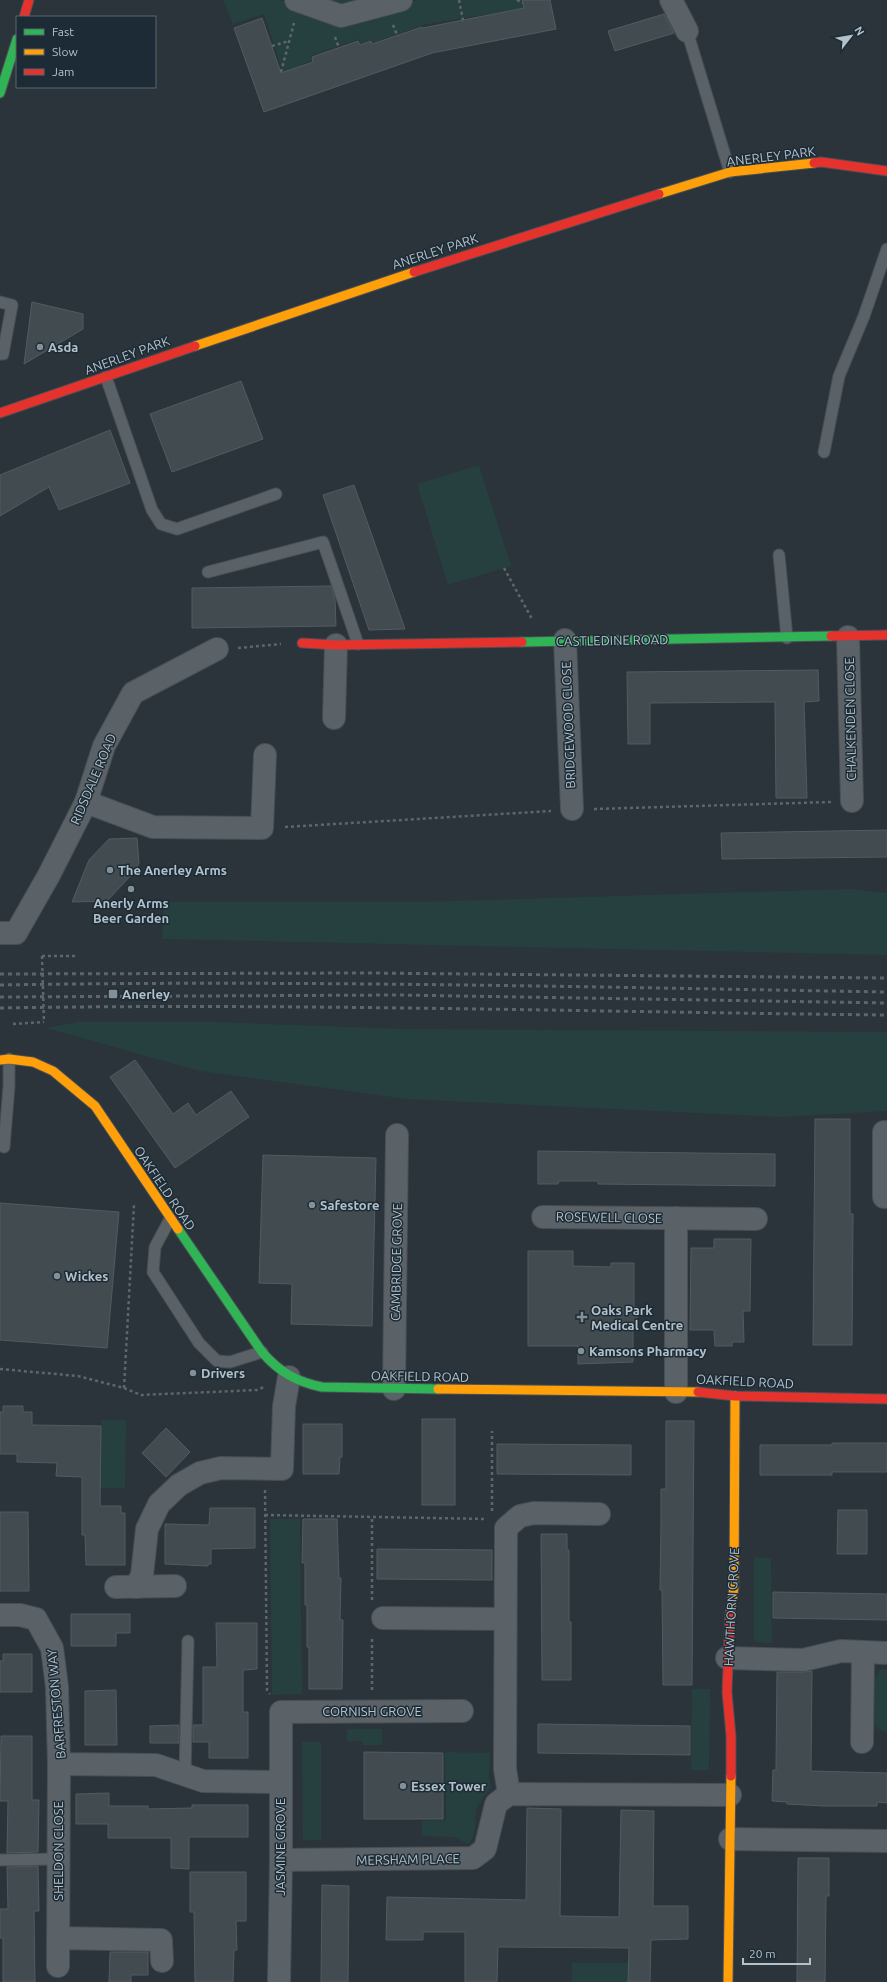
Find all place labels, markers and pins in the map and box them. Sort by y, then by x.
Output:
place label: Asda [48,340,78,354]
marker: Asda [35,342,45,352]
place label: The Anerley Arms [118,863,227,877]
marker: The Anerley Arms [105,865,115,875]
marker: Anerly Arms Beer Garden [126,884,136,894]
place label: Anerly Arms Beer Garden [93,896,169,925]
place label: Anerley [122,987,170,1001]
marker: Anerley [107,988,119,1000]
place label: Safestore [320,1198,379,1212]
marker: Safestore [307,1200,317,1210]
place label: Wickes [65,1269,108,1283]
marker: Wickes [52,1271,62,1281]
place label: Oaks Park Medical Centre [591,1303,683,1332]
marker: Oaks Park Medical Centre [576,1311,588,1323]
place label: Kamsons Pharmacy [589,1344,707,1358]
marker: Kamsons Pharmacy [576,1346,586,1356]
place label: Drivers [201,1366,245,1380]
marker: Drivers [188,1368,198,1378]
place label: Essex Tower [411,1779,487,1793]
marker: Essex Tower [398,1781,408,1791]

